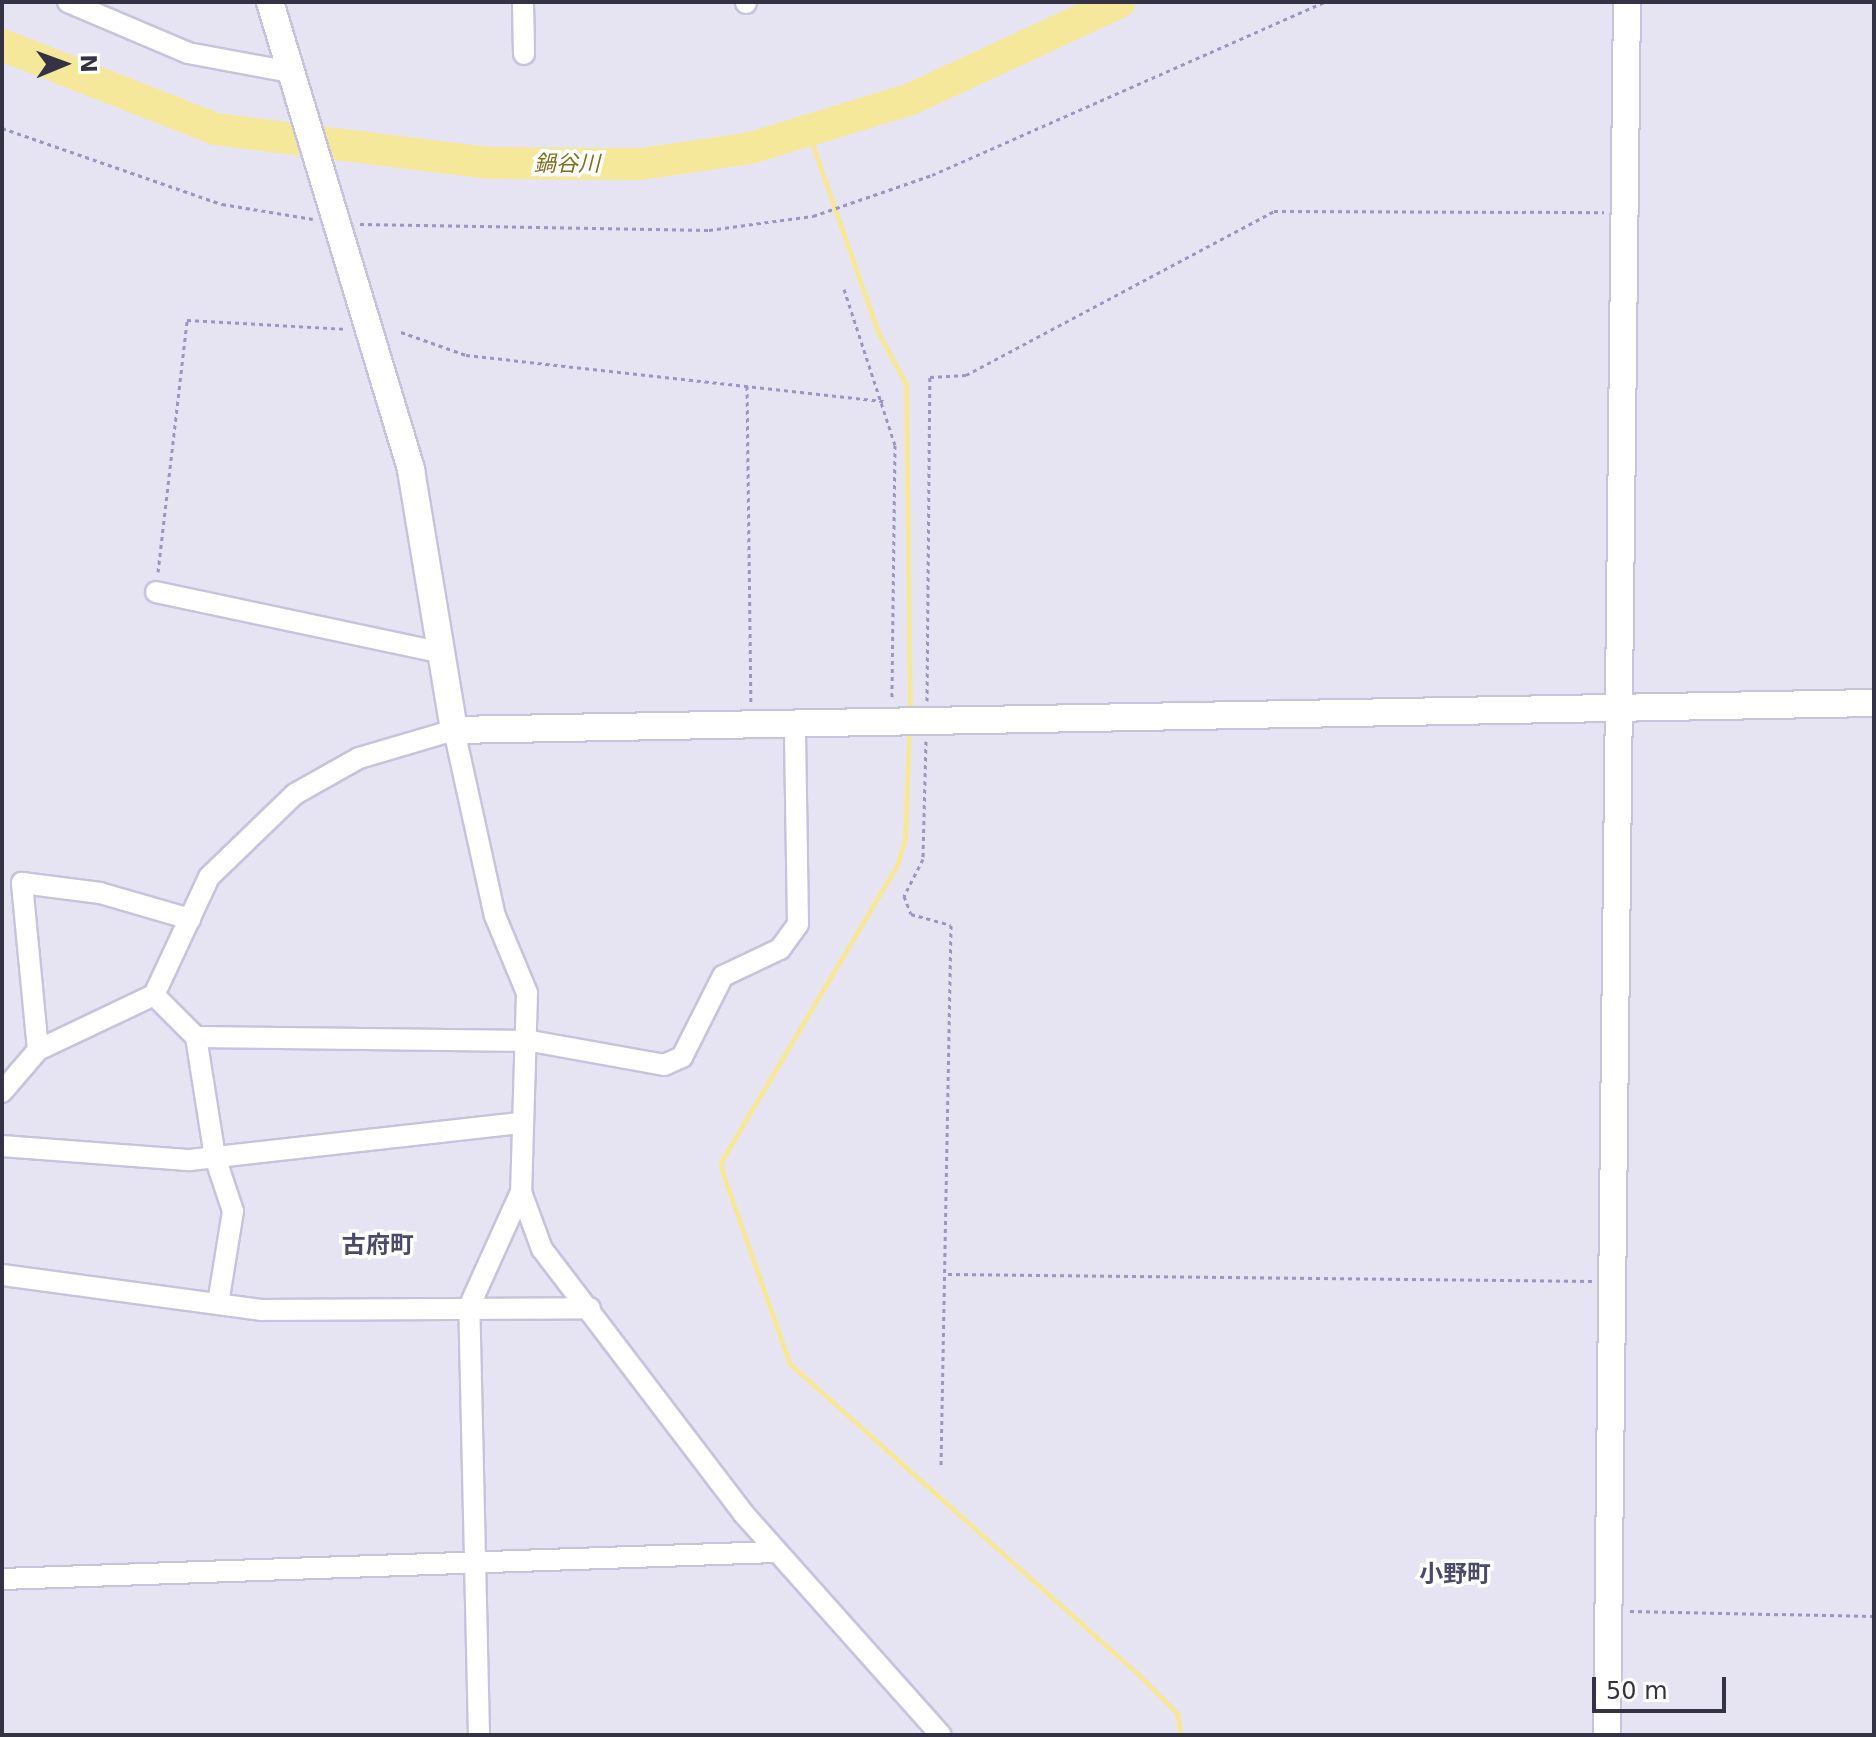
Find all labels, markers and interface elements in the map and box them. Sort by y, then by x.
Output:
north arrow [24,24,104,104]
text: N [76,54,101,73]
water label: 鍋谷川 [534,151,600,177]
district label: 古府町 [342,1232,414,1260]
district label: 小野町 [1419,1561,1491,1589]
scale bar [1596,1661,1730,1711]
text: 50 m [1606,1677,1668,1705]

